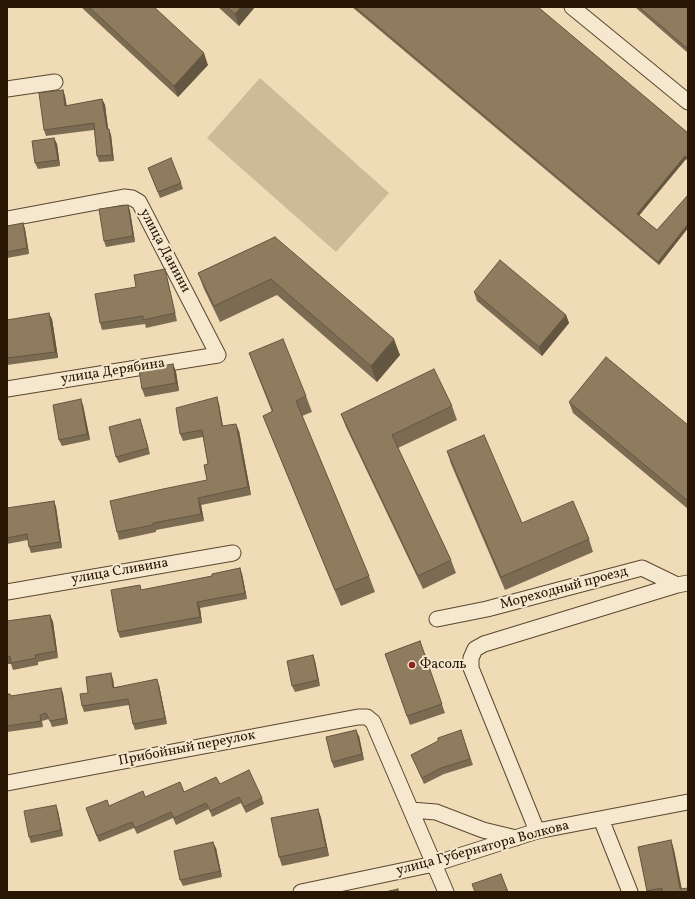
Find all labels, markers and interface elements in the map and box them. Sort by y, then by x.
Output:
street label: улица Данини [135,206,193,296]
street label: улица Дерябина [60,355,166,389]
street label: улица Сливина [70,555,170,589]
street label: Мореходный проезд [498,564,630,614]
place label: Фасоль [420,657,467,673]
marker: Фасоль [407,660,417,670]
street label: Прибойный переулок [117,727,257,771]
street label: улица Губернатора Волкова [395,818,571,880]

